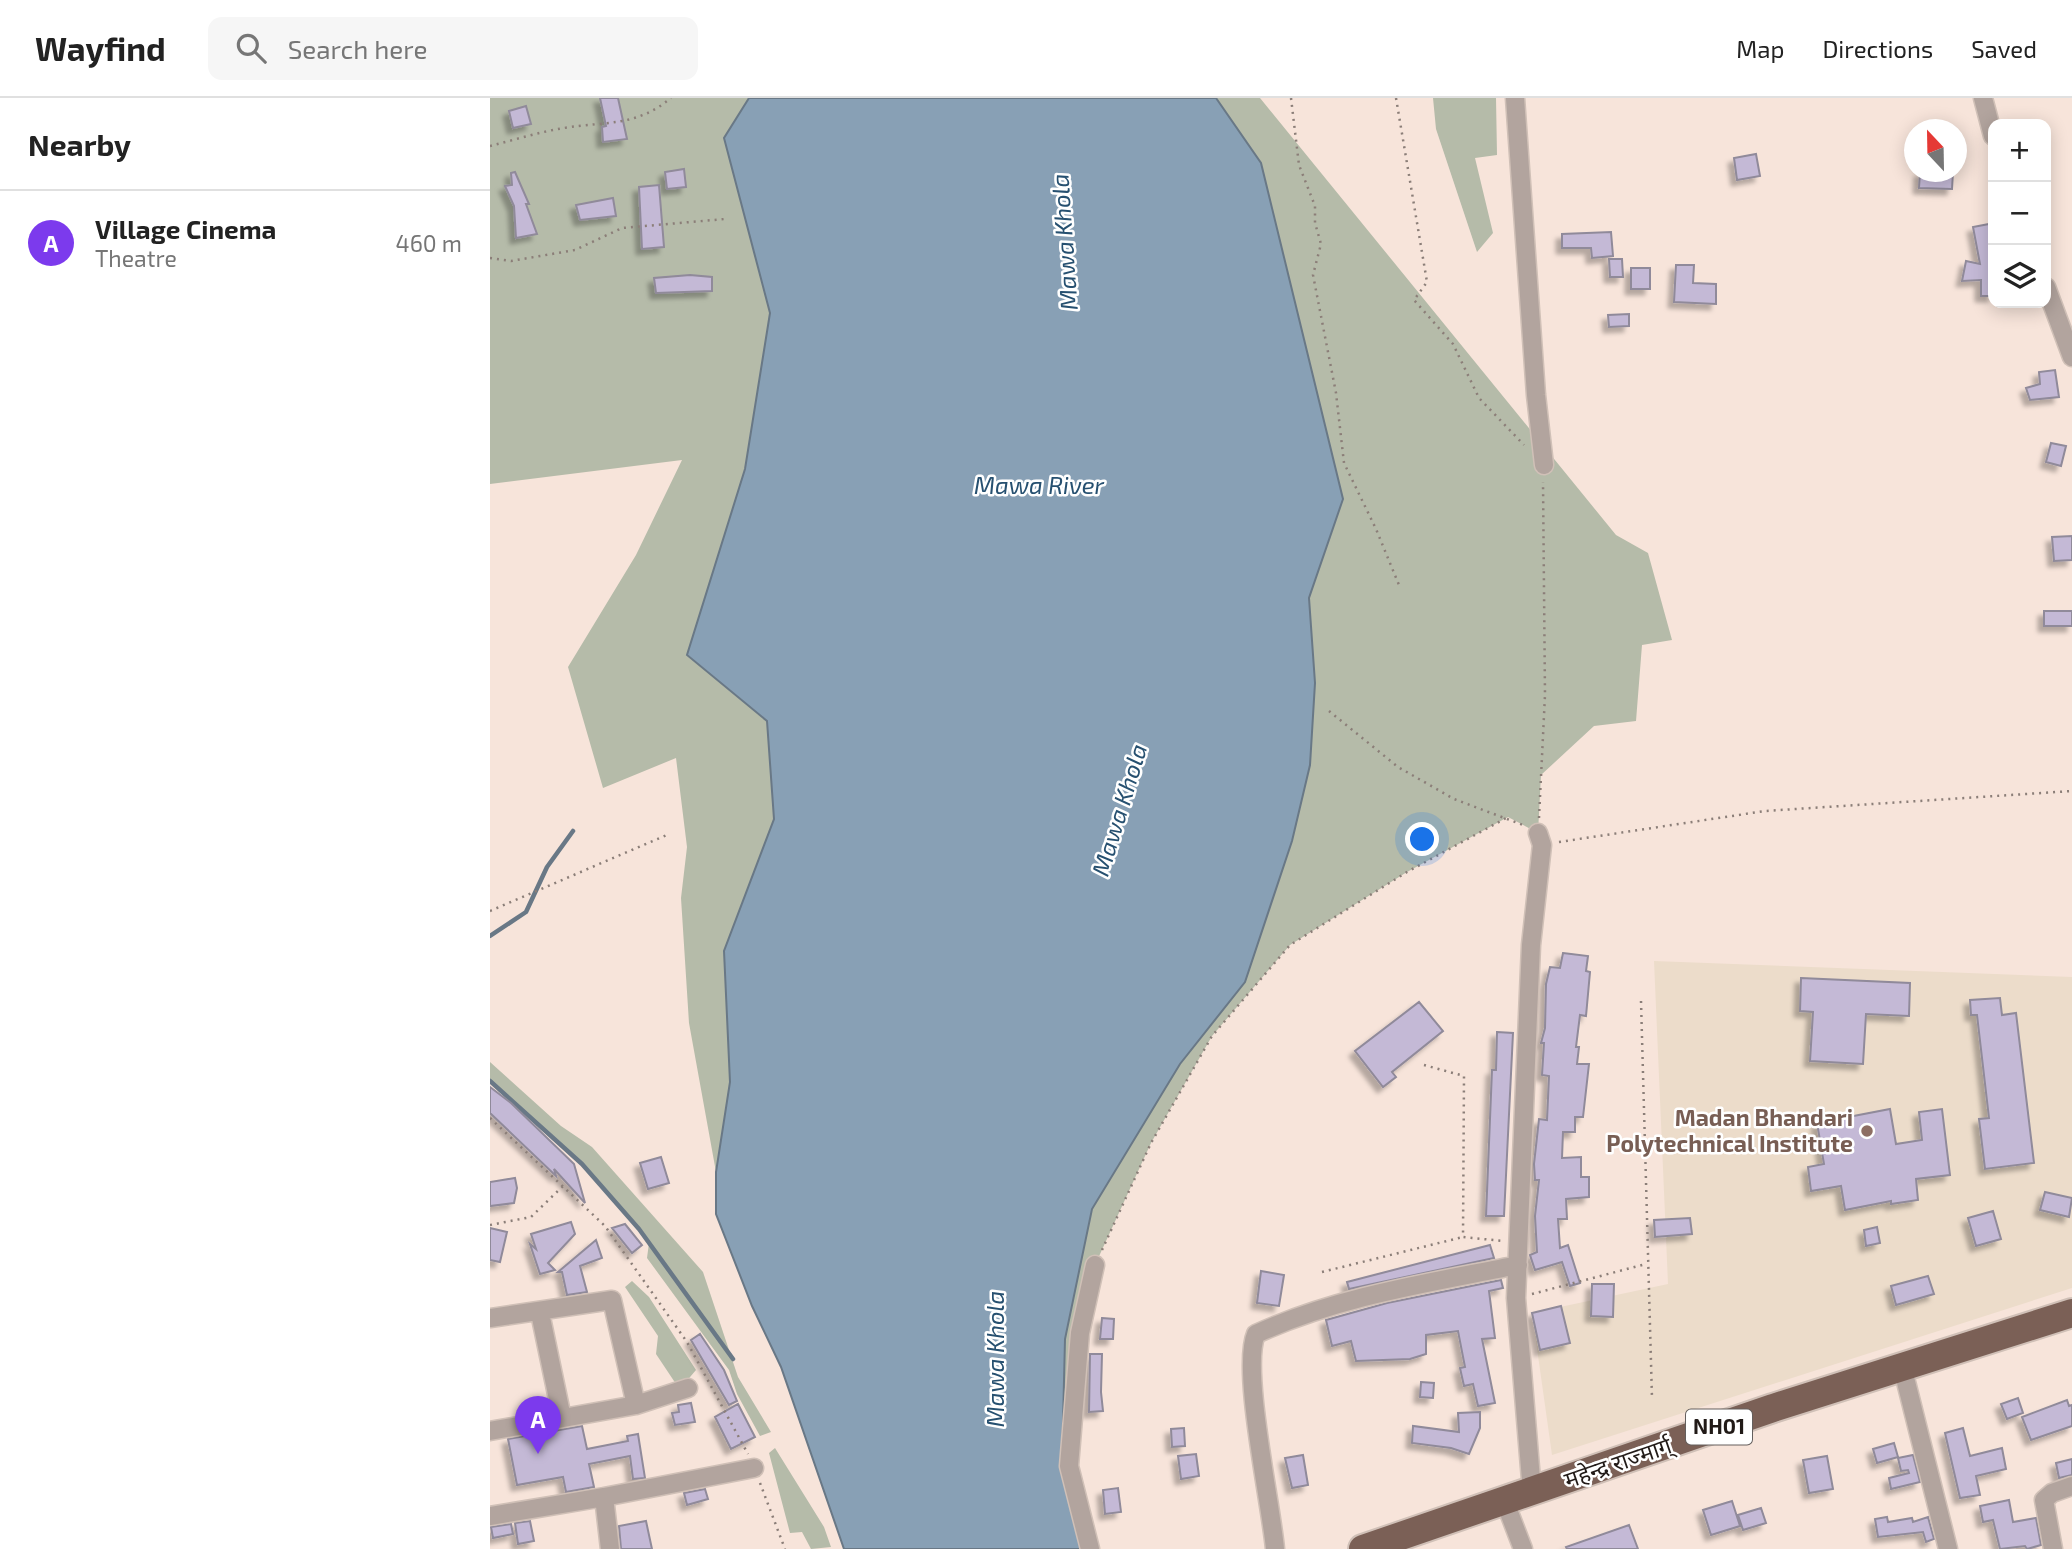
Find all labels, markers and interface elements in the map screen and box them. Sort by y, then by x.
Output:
search box [208,17,698,80]
text: Wayfind [35,28,166,68]
icon: search [232,29,270,67]
text: Search here [288,33,427,64]
text: Map [1736,34,1784,63]
text: Directions [1822,34,1933,63]
text: Saved [1971,34,2037,63]
north arrow [1904,119,1967,182]
map controls [1988,119,2051,308]
button: + [1988,119,2051,182]
text: Nearby [28,126,131,162]
water label: Mawa Khola [1044,173,1083,311]
button: − [1988,182,2051,245]
text: Village Cinema [95,213,276,244]
text: A [43,229,59,257]
text: 460 m [396,229,462,257]
text: Theatre [95,244,177,272]
button: layers [1988,245,2051,308]
water label: Mawa River [974,470,1105,499]
water label: Mawa Khola [1085,740,1152,879]
your location [1405,822,1439,856]
place label: Madan Bhandari Polytechnical Institute [1606,1103,1853,1157]
marker: Madan Bhandari Polytechnical Institute [1859,1123,1875,1139]
water label: Mawa Khola [980,1291,1009,1427]
pin: A [515,1396,561,1454]
road number: NH01 [1686,1410,1752,1444]
street label: महेन्द्र राज्मार्ग् [1560,1429,1679,1494]

